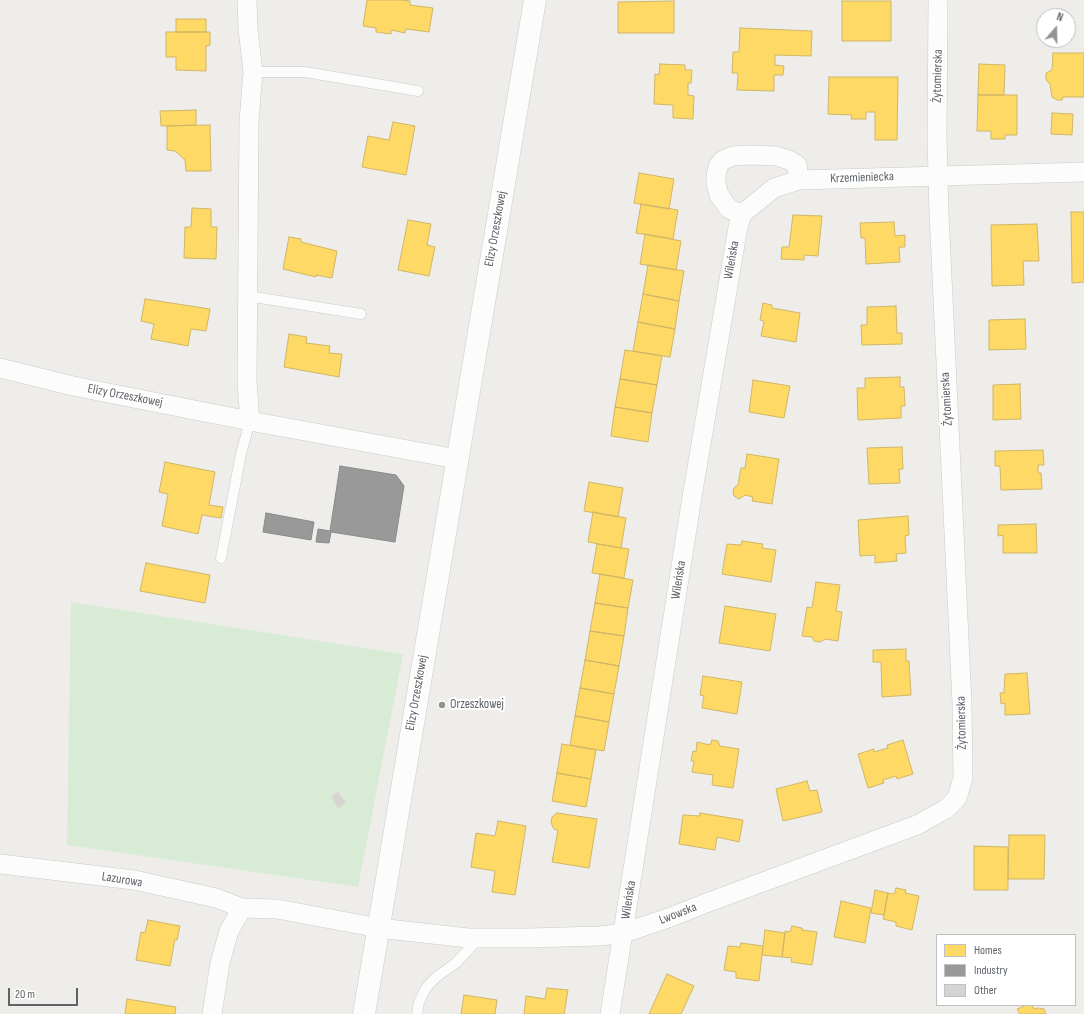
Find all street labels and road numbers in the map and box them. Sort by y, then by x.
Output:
street label: Żytomierska [930,49,946,103]
street label: Krzemieniecka [830,169,894,187]
street label: Elizy Orzeszkowej [482,190,510,268]
street label: Wileńska [721,240,743,280]
street label: Żytomierska [938,372,956,426]
street label: Elizy Orzeszkowej [86,381,164,411]
street label: Wileńska [668,560,690,600]
street label: Elizy Orzeszkowej [403,654,431,732]
street label: Żytomierska [954,696,970,750]
street label: Lazurowa [101,869,143,891]
street label: Wileńska [618,880,640,920]
street label: Lwowska [657,900,699,928]

